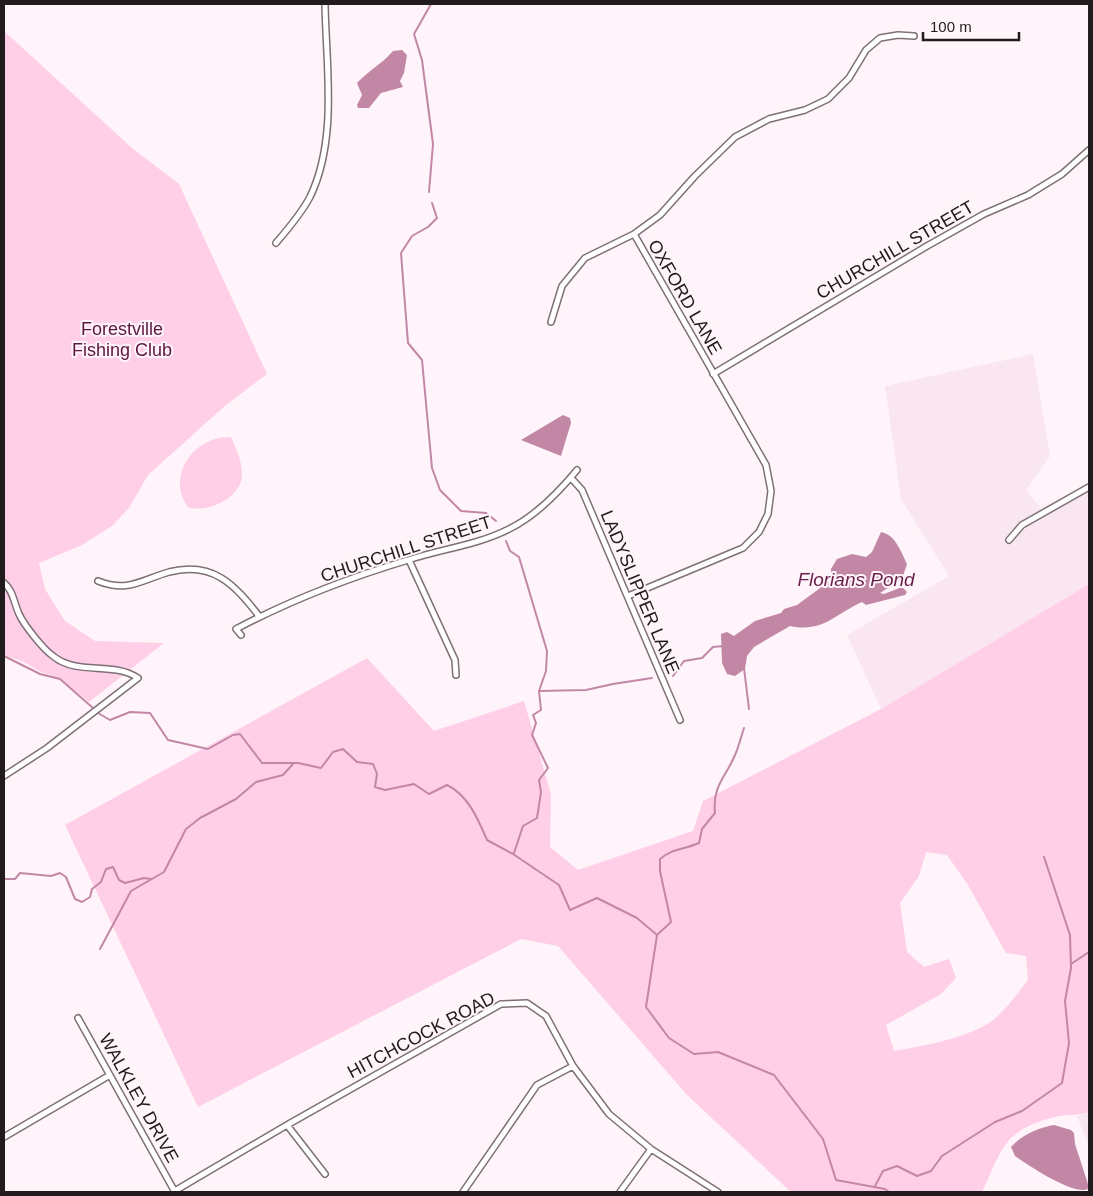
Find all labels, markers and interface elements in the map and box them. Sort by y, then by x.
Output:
scale bar [923,10,1019,42]
text: 100 m [930,18,972,35]
street label: CHURCHILL STREET [813,197,977,303]
street label: OXFORD LANE [644,236,726,358]
park label: Forestville Fishing Club [72,319,172,360]
street label: LADYSLIPPER LANE [597,508,683,676]
street label: CHURCHILL STREET [318,512,494,586]
water label: Florians Pond [797,569,916,590]
street label: HITCHCOCK ROAD [344,988,498,1082]
street label: WALKLEY DRIVE [95,1030,183,1166]

